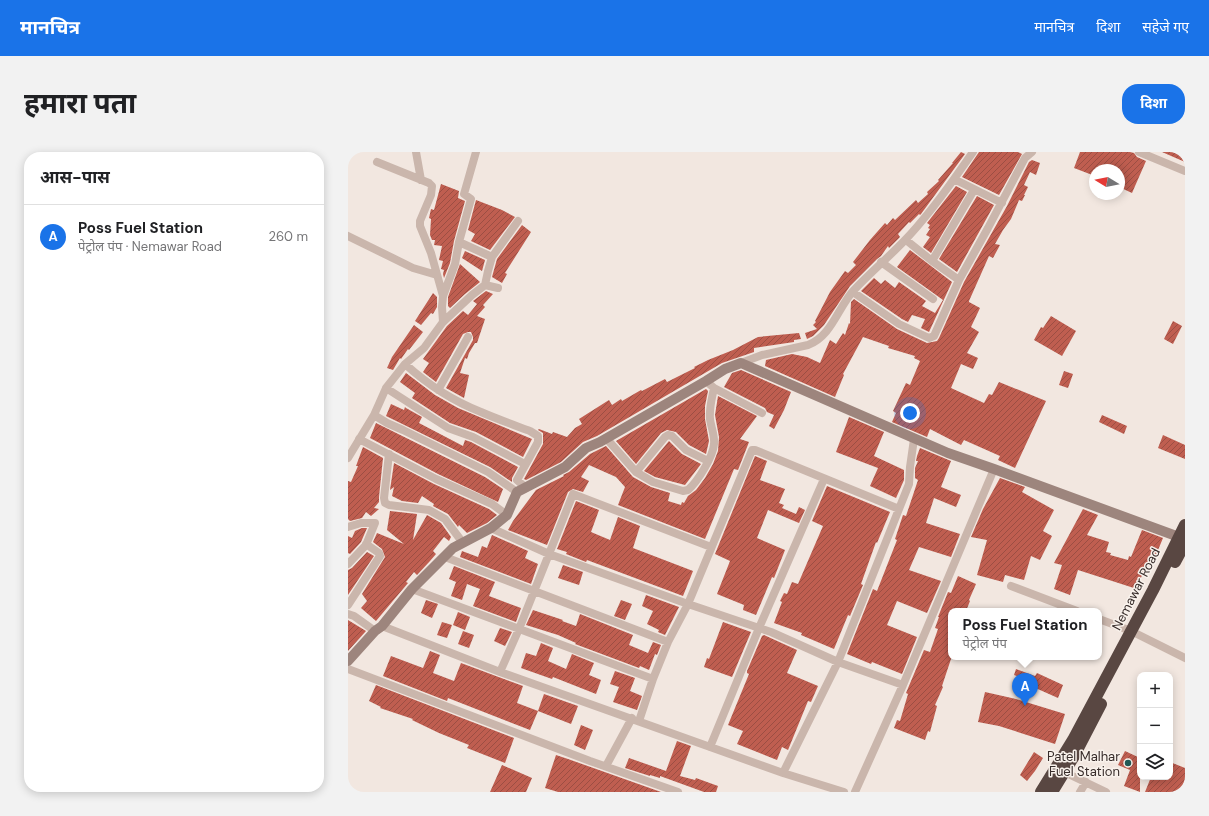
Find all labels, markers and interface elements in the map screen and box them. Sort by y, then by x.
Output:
text: मानचित्र [20,15,80,40]
text: मानचित्र [1034,18,1074,36]
text: दिशा [1096,18,1120,36]
text: सहेजे गए [1142,18,1189,36]
button: दिशा [1122,84,1185,124]
text: हमारा पता [24,85,136,122]
north arrow [1089,164,1125,200]
text: आस-पास [40,166,110,188]
text: Poss Fuel Station [78,218,203,238]
text: A [48,228,58,245]
text: 260 m [268,228,308,245]
text: पेट्रोल पंप · Nemawar Road [78,238,222,255]
your location [900,403,920,423]
street label: Nemawar Road [1108,545,1164,633]
popup [948,608,1102,660]
text: Poss Fuel Station [963,615,1087,635]
text: पेट्रोल पंप [963,635,1007,652]
map controls [1137,672,1173,780]
button: + [1137,672,1173,708]
pin: A [1012,673,1038,706]
button: − [1137,708,1173,744]
button: layers [1137,744,1173,780]
place label: Patel Malhar Fuel Station [1047,748,1120,780]
marker: Patel Malhar Fuel Station [1123,758,1133,768]

